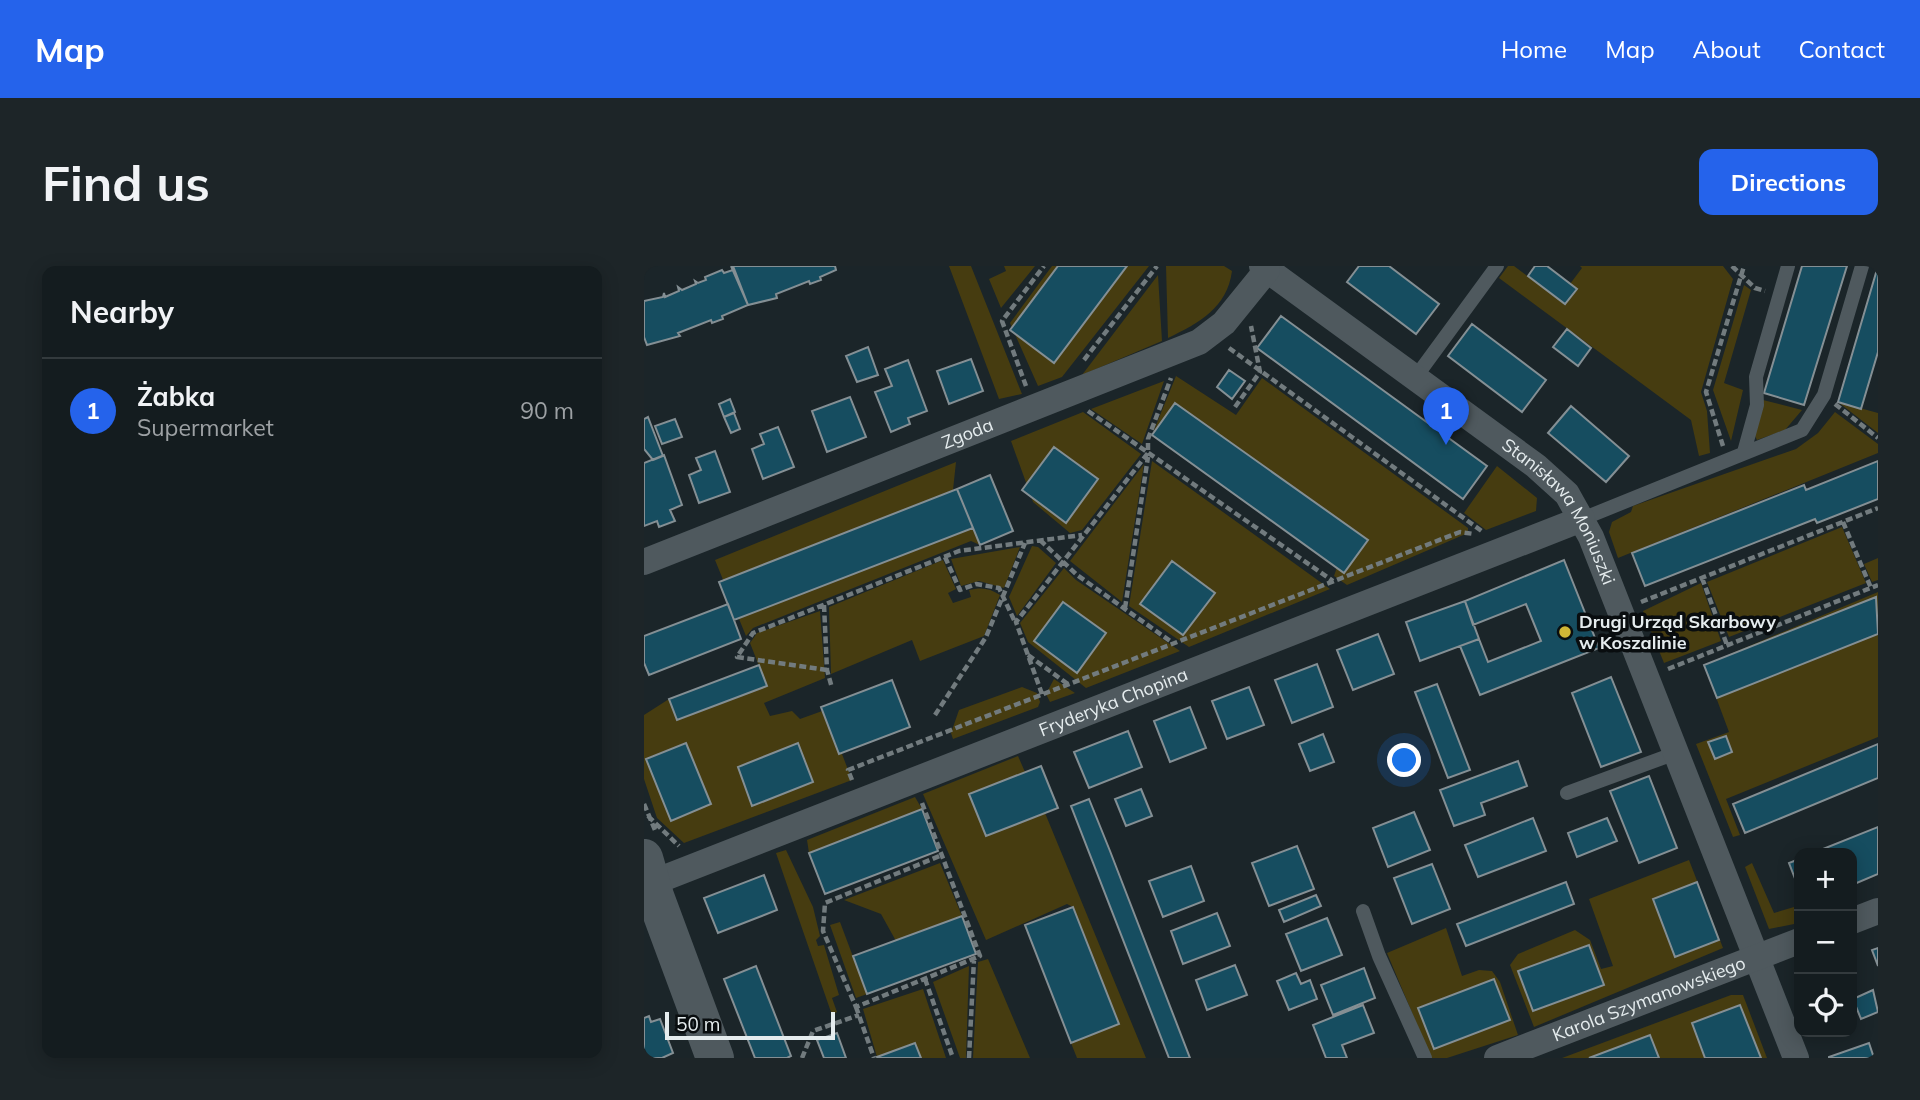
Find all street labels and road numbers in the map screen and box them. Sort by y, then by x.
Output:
street label: Zgoda [938,413,996,454]
street label: Stanisława Moniuszki [1497,433,1621,588]
street label: Fryderyka Chopina [1035,662,1191,741]
street label: Karola Szymanowskiego [1549,951,1749,1046]

